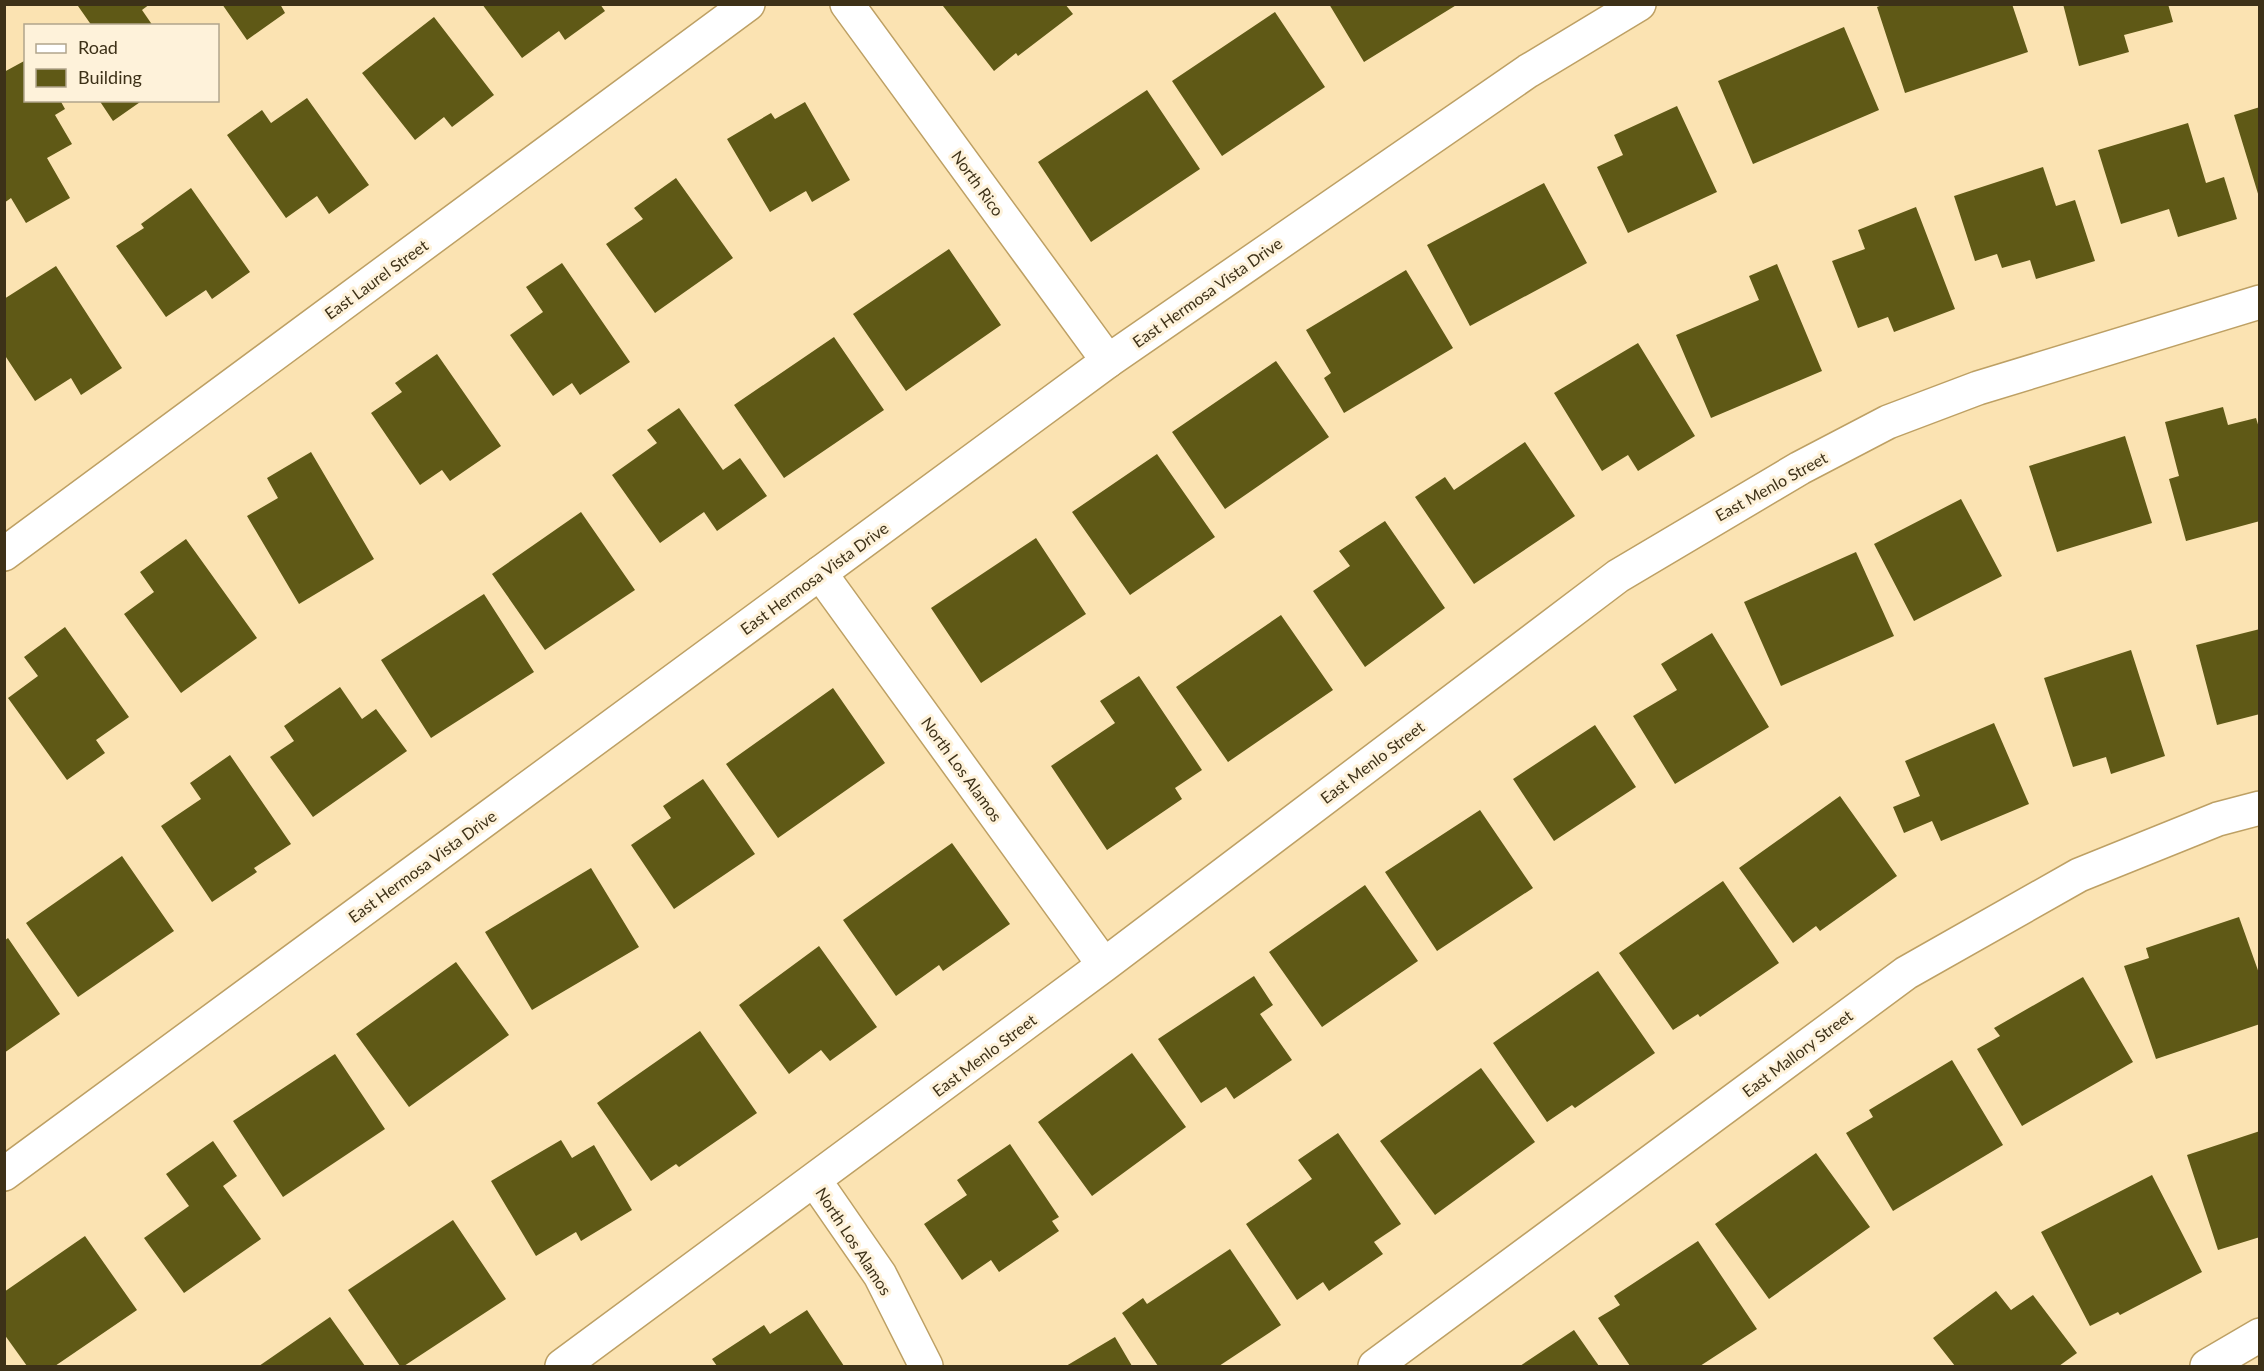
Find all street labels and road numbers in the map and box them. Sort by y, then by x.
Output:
street label: North Rico [948,147,1008,219]
street label: East Hermosa Vista Drive [1129,233,1285,351]
street label: East Laurel Street [321,235,432,323]
street label: East Menlo Street [1712,447,1830,525]
street label: East Hermosa Vista Drive [736,518,892,638]
street label: North Los Alamos [918,713,1006,825]
street label: East Menlo Street [1316,717,1428,807]
street label: East Hermosa Vista Drive [344,806,500,926]
street label: East Mallory Street [1738,1005,1856,1101]
street label: East Menlo Street [928,1010,1040,1100]
street label: North Los Alamos [812,1184,896,1298]

